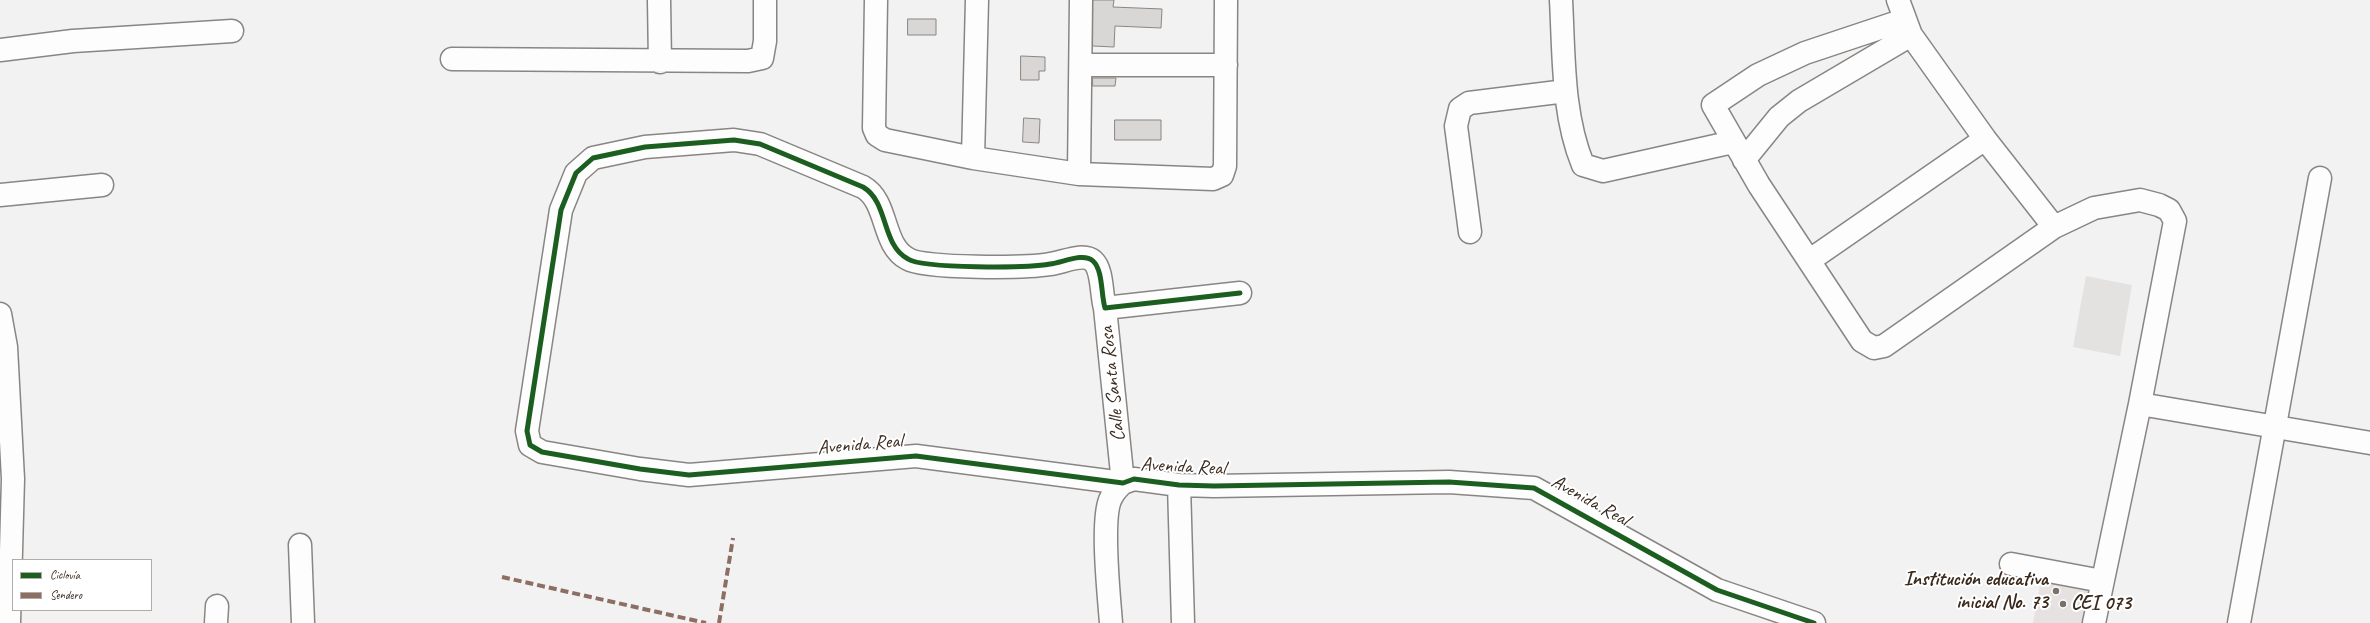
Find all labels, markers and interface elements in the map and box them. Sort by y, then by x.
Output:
street label: Calle Santa Rosa [1095,325,1131,443]
street label: Avenida Real [817,429,903,461]
street label: Avenida Real [1140,453,1226,481]
street label: Avenida Real [1547,470,1633,532]
legend [12,559,152,611]
text: Ciclovía [50,567,80,583]
place label: Institución educativa inicial No. 73 [1904,568,2048,615]
marker: Institución educativa inicial No. 73 [2051,586,2061,596]
text: Sendero [50,587,82,603]
place label: CEI 073 [2071,592,2131,616]
marker: CEI 073 [2058,599,2068,609]

